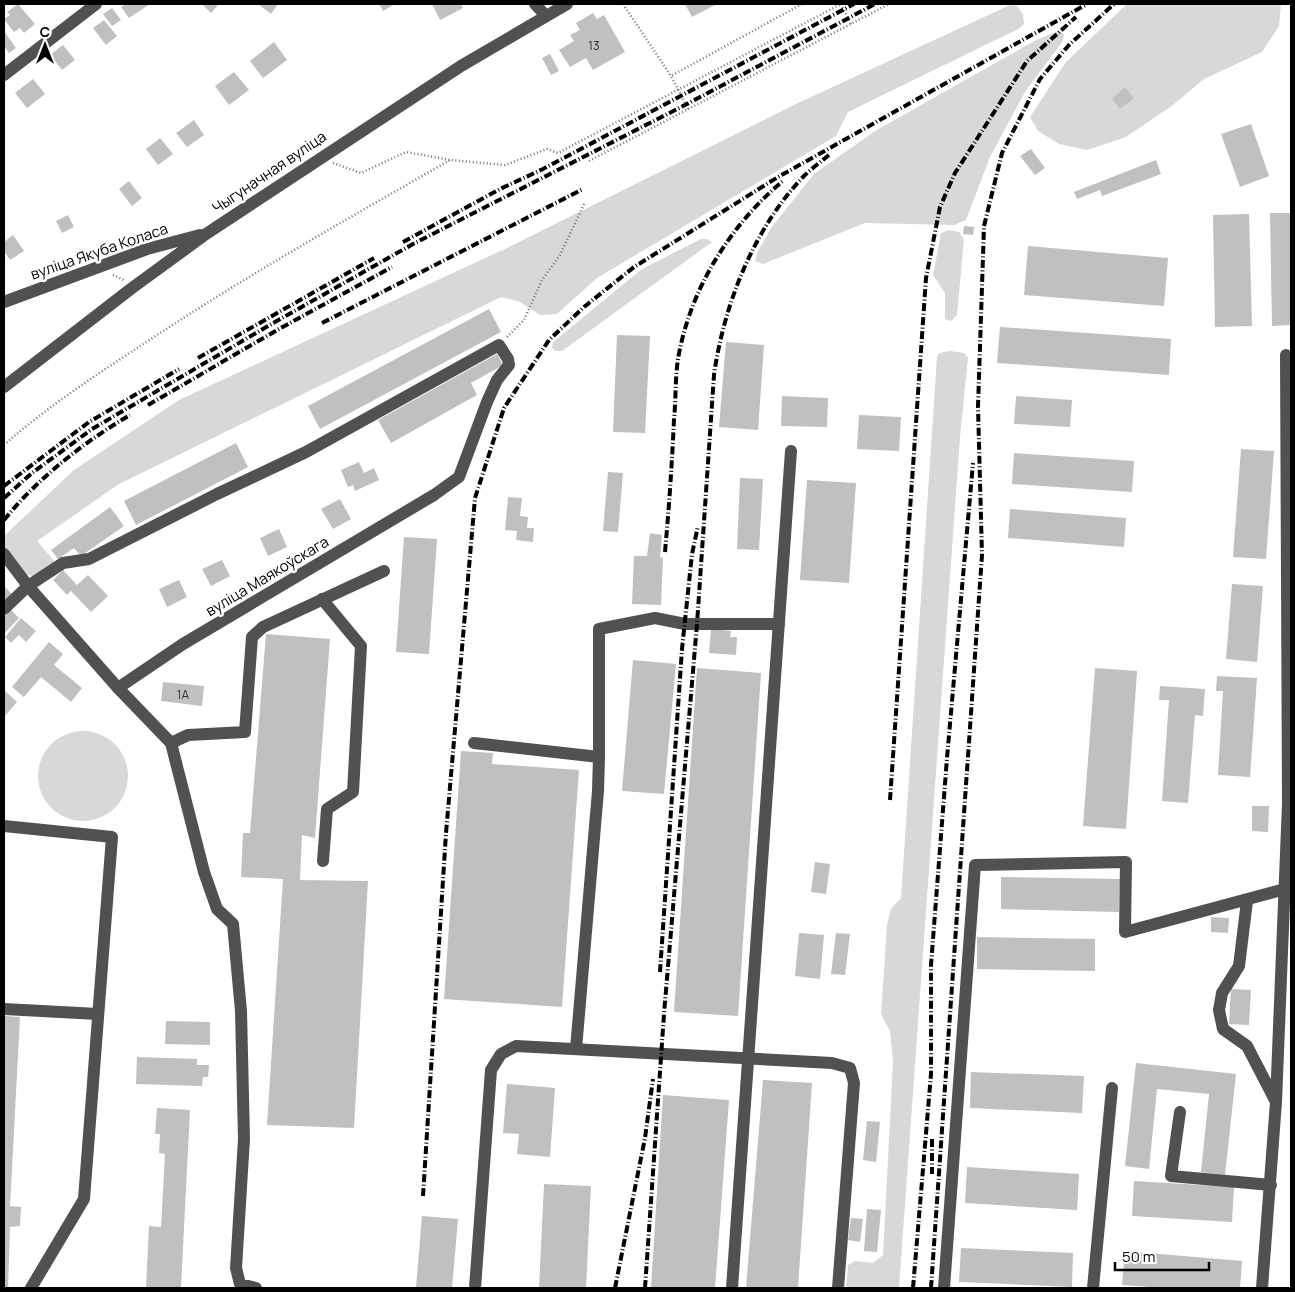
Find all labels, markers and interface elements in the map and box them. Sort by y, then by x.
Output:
north arrow [20,20,70,70]
text: С [40,22,50,41]
house number: 13 [588,37,600,54]
street label: Чыгуначная вуліца [208,126,330,218]
street label: вуліца Якуба Коласа [28,218,170,284]
street label: вуліца Маякоўскага [202,531,332,621]
house number: 1А [177,686,190,703]
scale bar [1115,1240,1209,1272]
text: 50 m [1122,1246,1156,1267]

